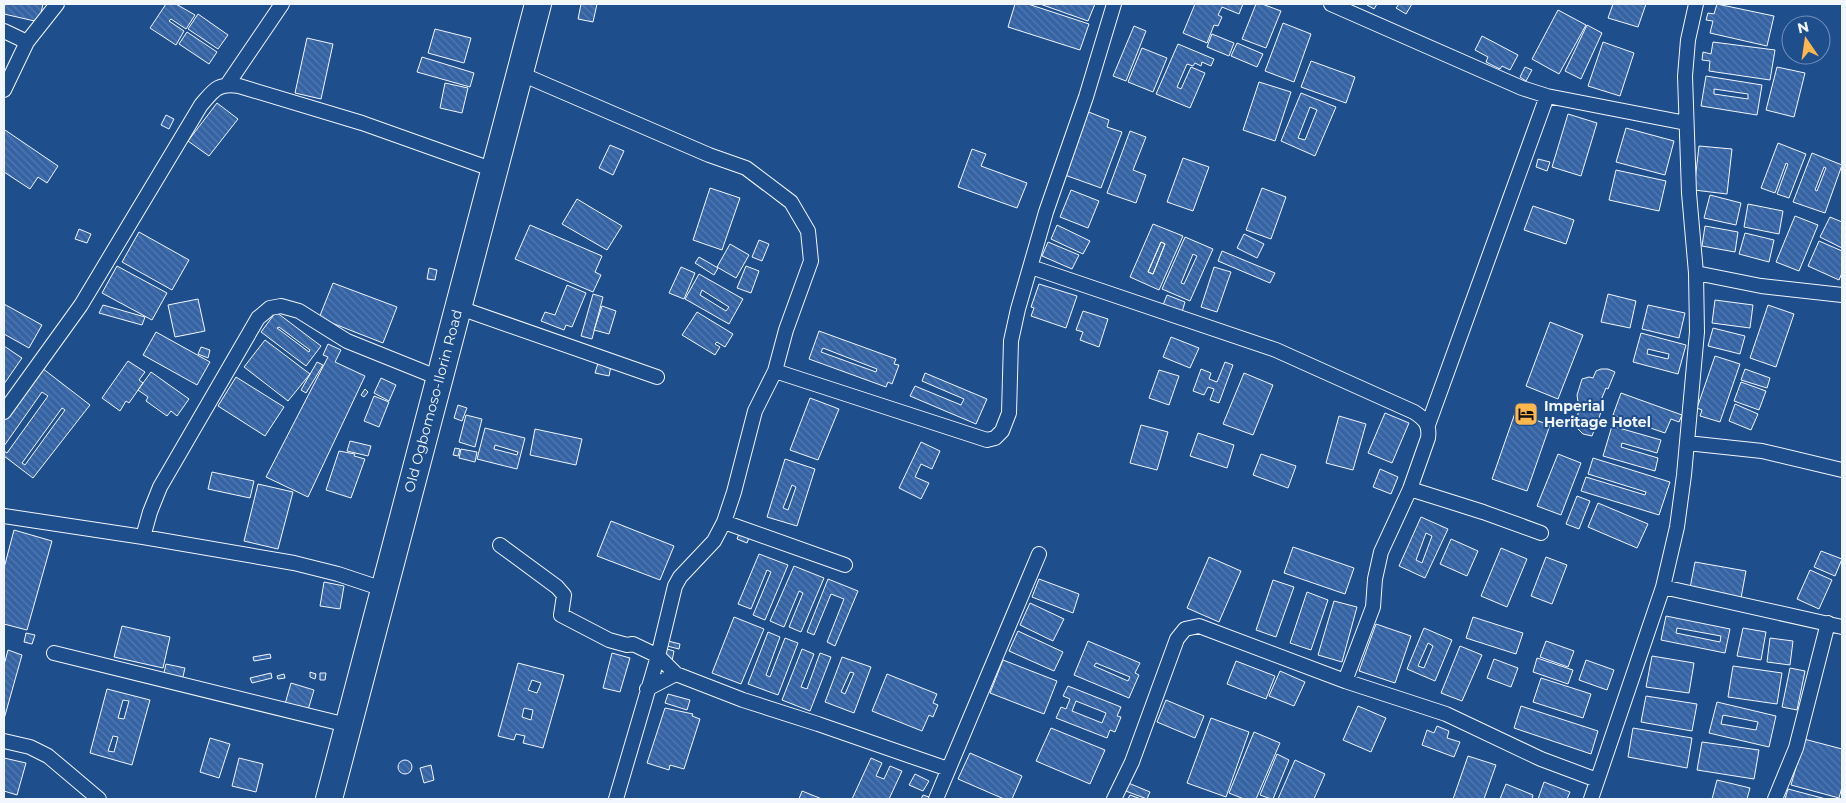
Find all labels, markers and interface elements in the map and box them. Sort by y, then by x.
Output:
north arrow [1781,15,1831,65]
text: N [1796,17,1811,37]
street label: Old Ogbomoso-Ilorin Road [400,307,466,495]
place label: Imperial Heritage Hotel [1544,397,1651,431]
hotel icon: Imperial Heritage Hotel [1513,401,1539,427]

